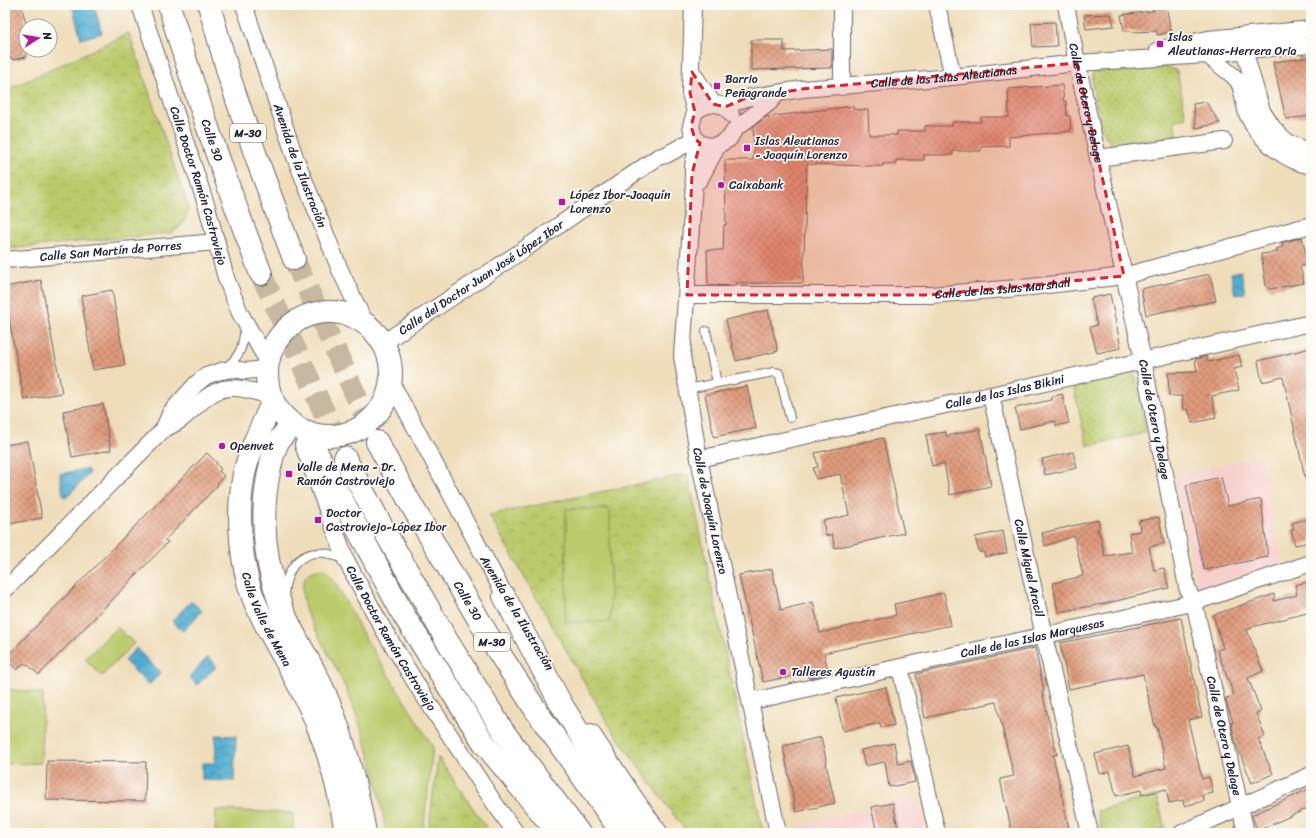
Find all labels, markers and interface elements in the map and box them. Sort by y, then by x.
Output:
north arrow [18,18,58,58]
place label: Islas Aleutianas-Herrera Oria [1167,26,1297,62]
text: N [37,29,57,42]
marker: Islas Aleutianas-Herrera Oria [1155,39,1165,49]
street label: Calle de Otero y Delage [1062,41,1110,165]
street label: Calle de las Islas Aleutianas [870,59,1018,94]
place label: Barrio Peñagrande [725,68,787,104]
marker: Barrio Peñagrande [712,81,722,91]
street label: Avenida de la Ilustración [266,99,333,232]
street label: Calle Doctor Ramón Castroviejo [163,103,233,268]
street label: Calle 30 [194,116,230,165]
road number: M-30 [230,124,266,142]
place label: Islas Aleutianas - Joaquín Lorenzo [754,130,848,166]
marker: Islas Aleutianas - Joaquín Lorenzo [742,143,752,153]
place label: Caixabank [729,174,784,196]
marker: Caixabank [716,180,726,190]
place label: López Ibor-Joaquín Lorenzo [570,184,671,220]
marker: López Ibor-Joaquín Lorenzo [557,197,567,207]
street label: Calle del Doctor Juan José López Ibor [394,213,569,341]
street label: Calle San Martín de Porres [39,234,183,268]
street label: Calle de las Islas Marshall [934,271,1072,306]
street label: Calle de Otero y Delage [1132,358,1177,482]
street label: Calle de las Islas Bikini [943,368,1067,416]
place label: Openvet [230,435,274,457]
marker: Openvet [217,441,227,451]
street label: Calle de Joaquín Lorenzo [686,446,734,576]
place label: Valle de Mena - Dr. Ramón Castroviejo [297,456,397,492]
marker: Valle de Mena - Dr. Ramón Castroviejo [284,469,294,479]
place label: Doctor Castroviejo-López Ibor [326,502,448,538]
marker: Doctor Castroviejo-López Ibor [313,515,323,525]
street label: Calle Miguel Aracil [1008,517,1051,620]
street label: Avenida de la Ilustración [473,550,560,675]
street label: Calle Doctor Ramón Castroviejo [340,561,442,716]
street label: Calle Valle de Mena [235,570,298,671]
street label: Calle 30 [447,576,489,626]
street label: Calle de las Islas Marquesas [958,612,1106,664]
road number: M-30 [474,633,510,651]
place label: Talleres Agustín [791,661,876,683]
marker: Talleres Agustín [778,667,788,677]
street label: Calle de Otero y Delage [1200,674,1248,798]

